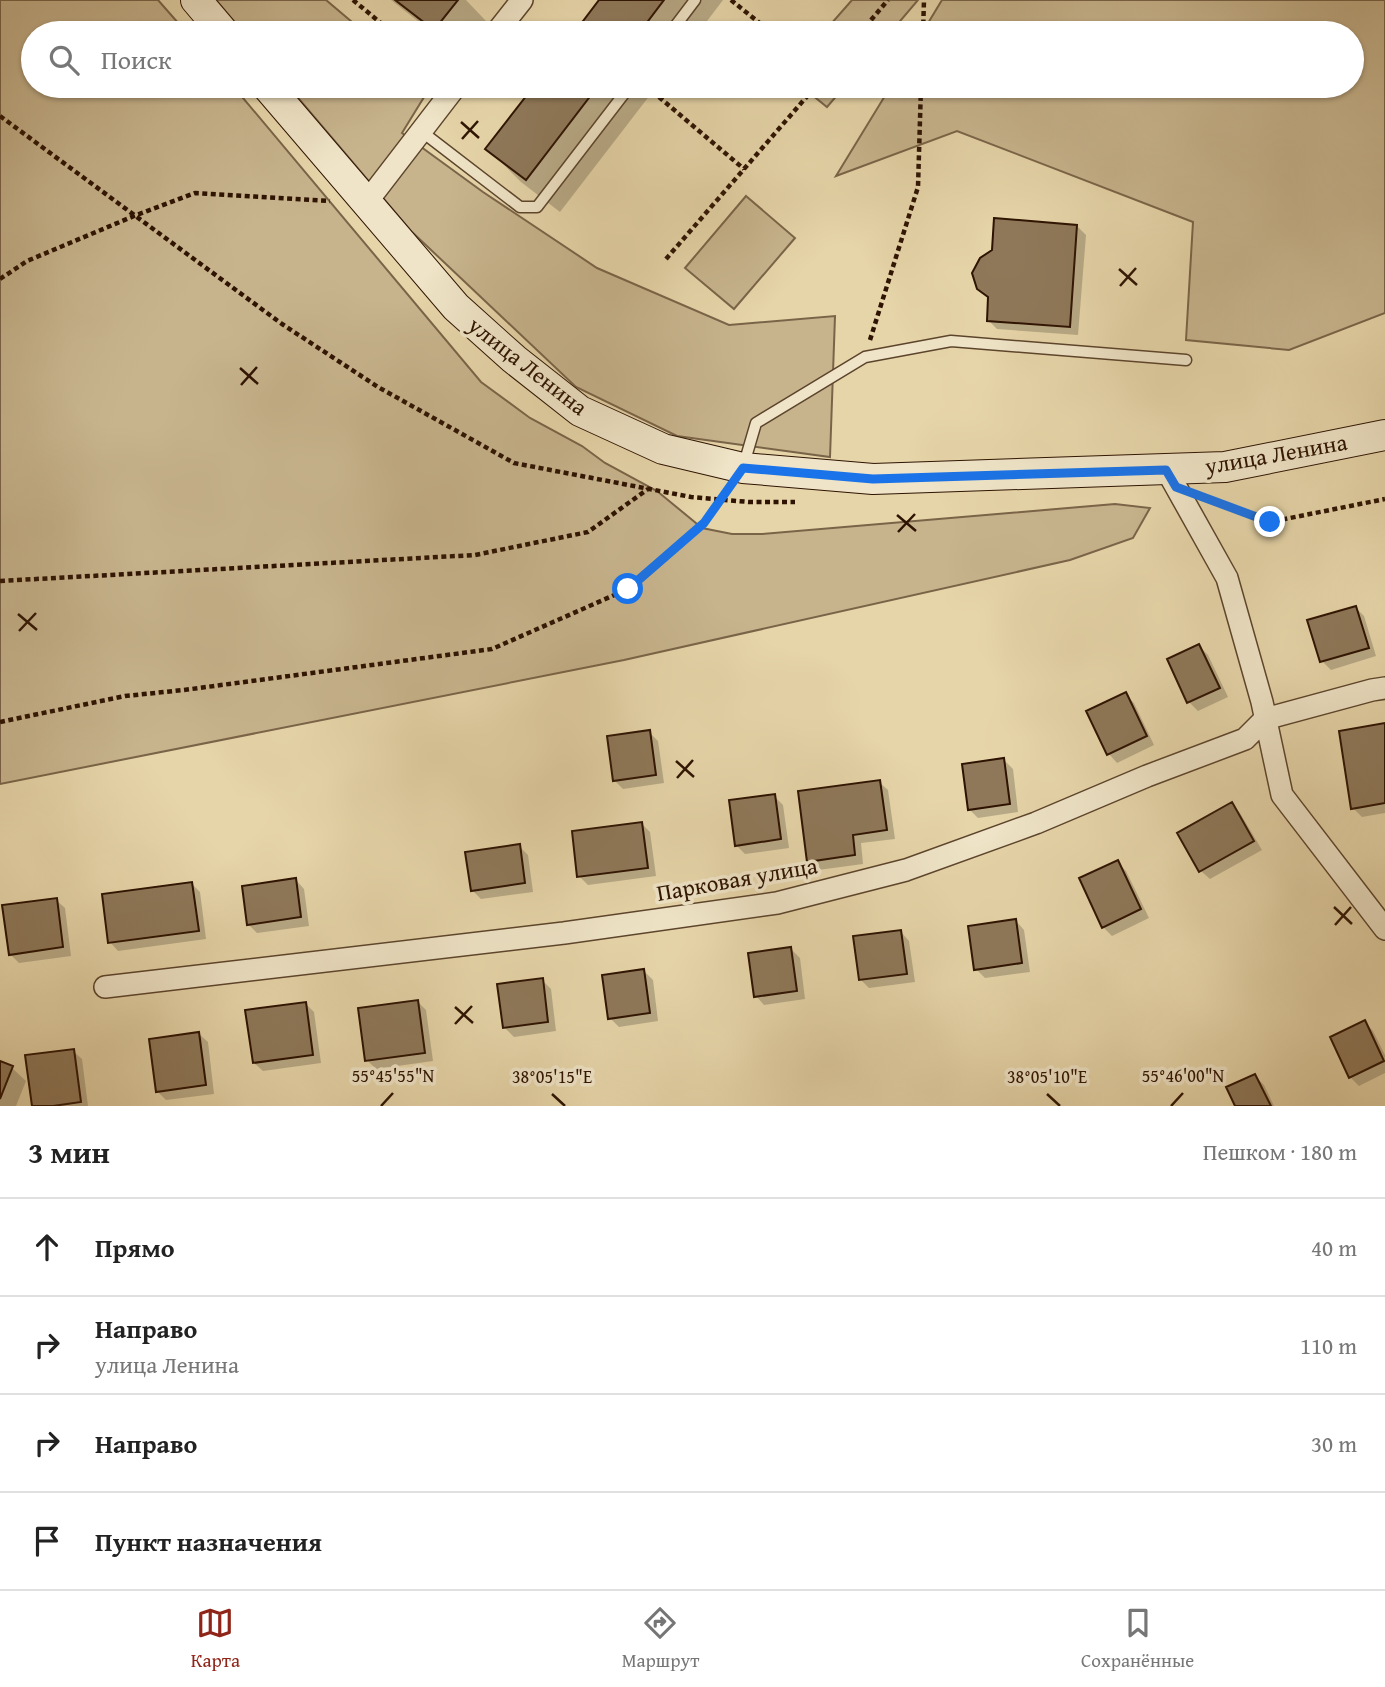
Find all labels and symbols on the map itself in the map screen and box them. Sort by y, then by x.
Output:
street label: улица Ленина [461,308,595,423]
street label: улица Ленина [1201,425,1350,482]
route end [1254,506,1285,537]
route start [612,573,643,604]
street label: Парковая улица [654,848,820,909]
text: 55°45'55"N [352,1062,435,1089]
text: 55°46'00"N [1142,1062,1225,1089]
text: 38°05'15"E [512,1063,592,1090]
text: 38°05'10"E [1007,1063,1087,1090]

